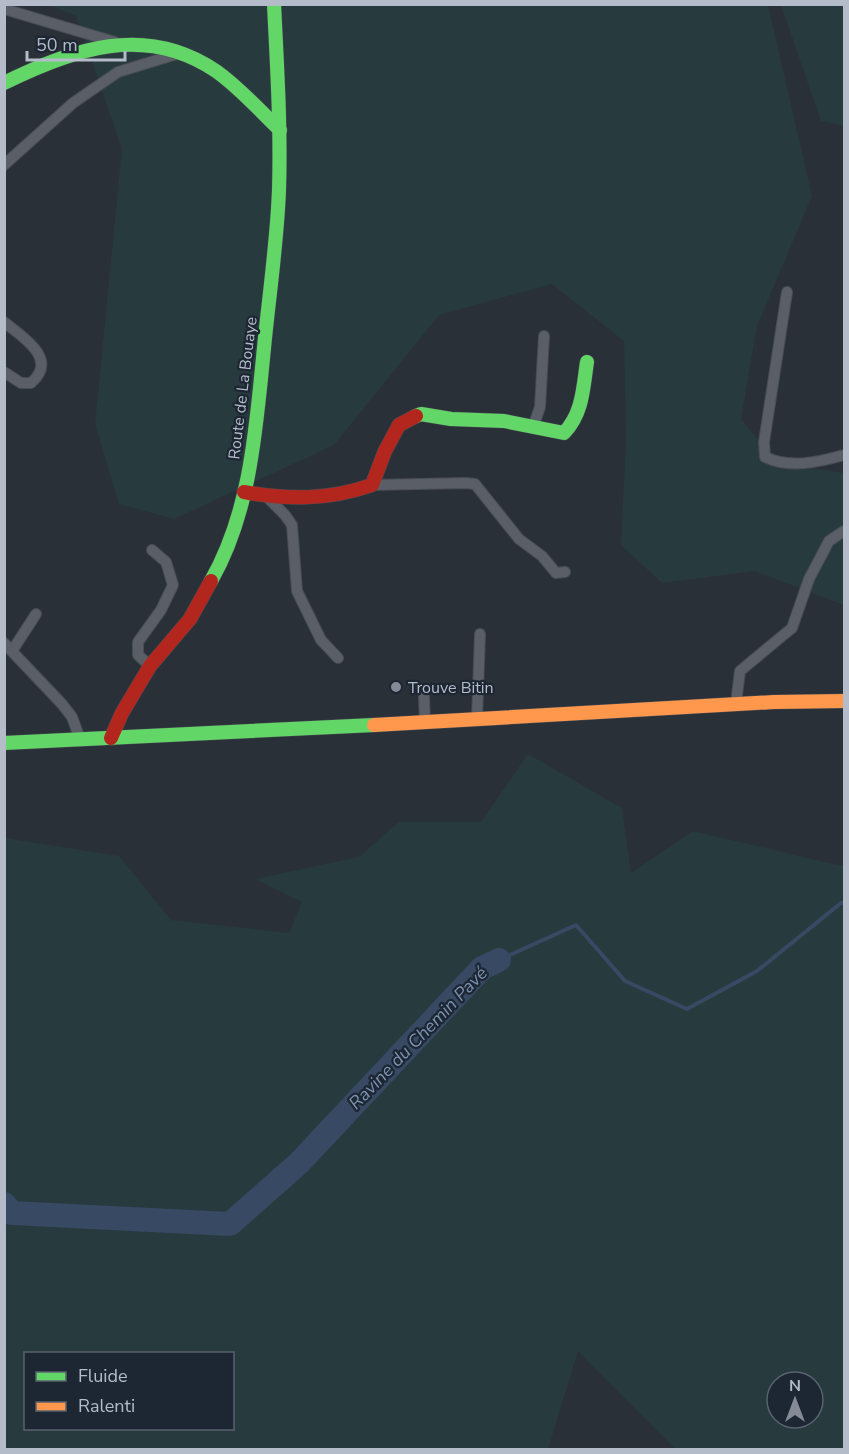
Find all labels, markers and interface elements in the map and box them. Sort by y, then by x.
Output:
scale bar [27,24,124,62]
text: 50 m [36,33,78,57]
street label: Route de La Bouaye [223,316,263,461]
place label: Trouve Bitin [408,677,494,699]
marker: Trouve Bitin [389,680,403,694]
water label: Ravine du Chemin Pavé [343,961,493,1115]
legend [24,1352,234,1430]
text: Fluide [78,1364,128,1388]
north arrow [765,1370,825,1430]
text: N [789,1375,801,1397]
text: Ralenti [78,1394,135,1418]

